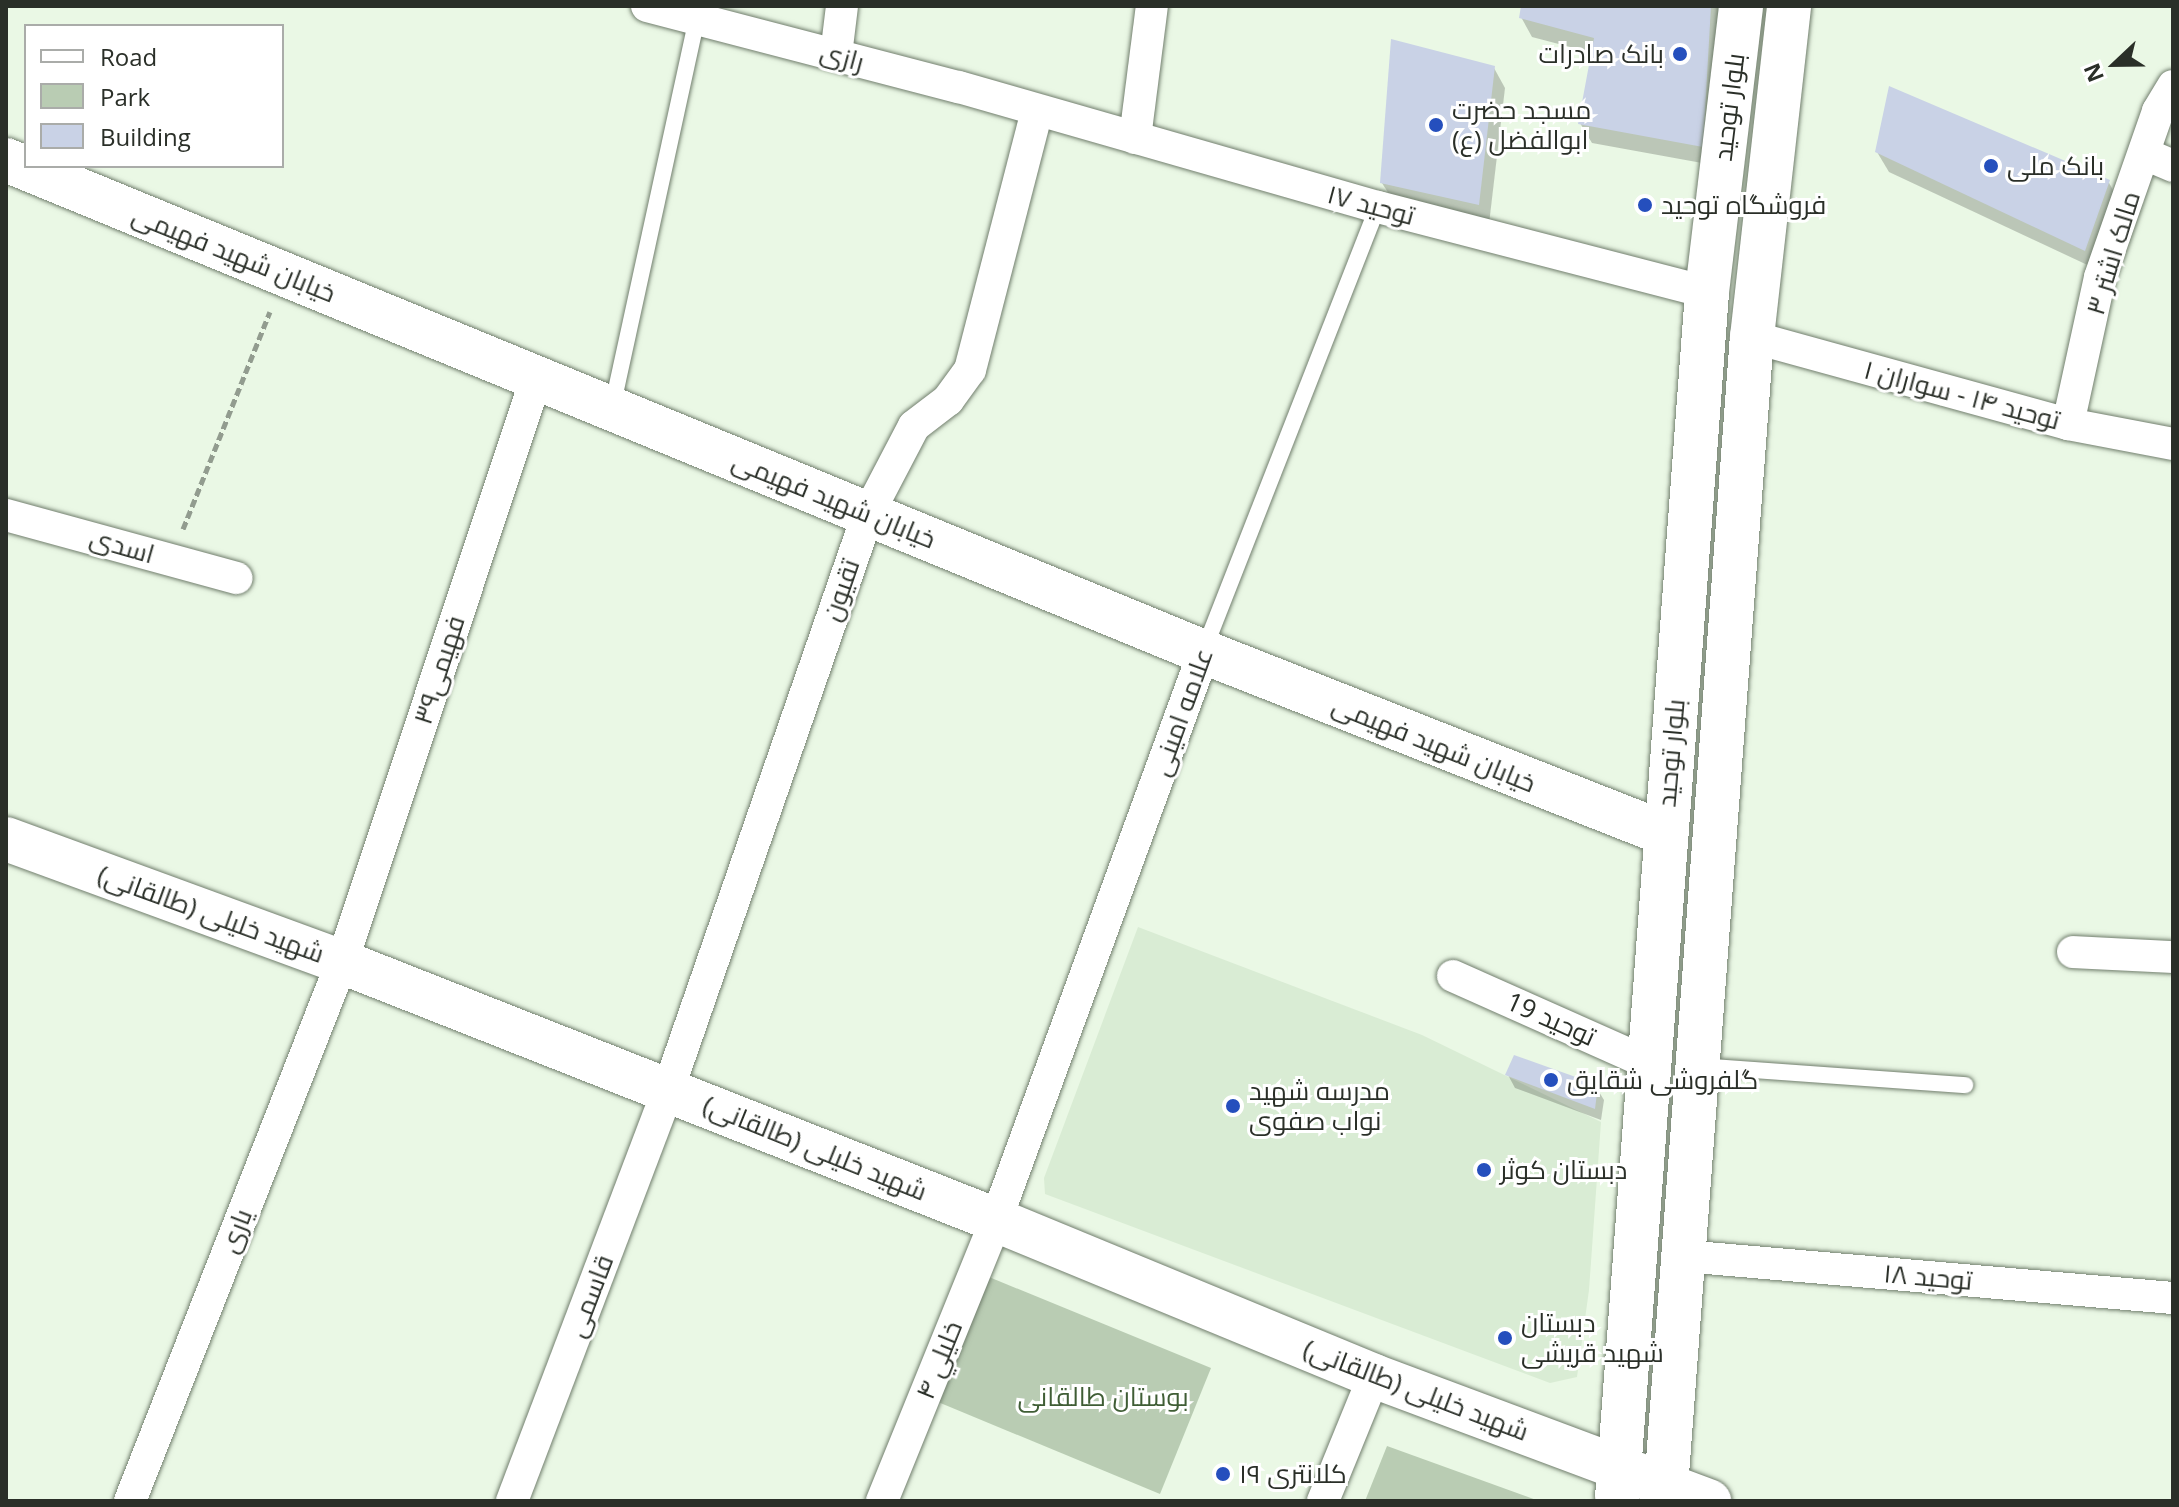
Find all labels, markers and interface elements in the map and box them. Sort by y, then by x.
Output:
legend [24,24,284,168]
north arrow [2075,24,2155,104]
street label: رازی [817,36,867,78]
place label: بانک صادرات [1539,38,1664,70]
text: Road [100,40,157,73]
marker: بانک صادرات [1671,45,1689,63]
street label: بلوار توحید [1707,51,1751,163]
text: N [2075,59,2110,87]
text: Park [100,80,150,113]
place label: مسجد حضرت ابوالفضل (ع) [1452,94,1591,156]
marker: مسجد حضرت ابوالفضل (ع) [1427,116,1445,134]
text: Building [100,120,191,153]
place label: بانک ملی [2007,150,2104,182]
marker: بانک ملی [1982,157,2000,175]
street label: توحید ۱۷ [1324,178,1418,232]
street label: مالک اشتر ۳ [2079,187,2147,319]
place label: فروشگاه توحید [1661,189,1826,221]
marker: فروشگاه توحید [1636,196,1654,214]
street label: خیابان شهید فهیمی [128,199,340,309]
street label: توحید ۱۴ - سواران ۱ [1861,354,2063,436]
street label: خیابان شهید فهیمی [728,445,940,555]
street label: اسدی [86,522,158,570]
street label: تقیون [816,555,866,625]
street label: فهیمی۳۹ [407,612,471,728]
street label: علامه امینی [1145,644,1219,780]
street label: خیابان شهید فهیمی [1328,689,1540,799]
street label: بلوار توحید [1651,698,1691,808]
street label: شهید خلیلی (طالقانی) [94,859,328,969]
street label: توحید 19 [1502,986,1600,1052]
place label: گلفروشی شقایق [1567,1064,1758,1096]
marker: گلفروشی شقایق [1542,1071,1560,1089]
place label: مدرسه شهید نواب صفوی [1249,1075,1390,1136]
street label: شهید خلیلی (طالقانی) [699,1089,931,1207]
marker: مدرسه شهید نواب صفوی [1224,1097,1242,1115]
place label: دبستان کوثر [1500,1154,1627,1186]
marker: دبستان کوثر [1475,1161,1493,1179]
street label: یاری [213,1205,259,1257]
street label: قاسمی [560,1251,620,1341]
street label: توحید ۱۸ [1882,1258,1974,1296]
place label: دبستان شهید قریشی [1521,1307,1664,1368]
street label: خليلي ۴ [909,1316,969,1404]
marker: دبستان شهید قریشی [1496,1329,1514,1347]
street label: شهید خلیلی (طالقانی) [1299,1333,1533,1447]
park label: بوستان طالقانی [1017,1381,1189,1413]
place label: کلانتری ۱۹ [1239,1458,1347,1490]
marker: کلانتری ۱۹ [1214,1465,1232,1483]

